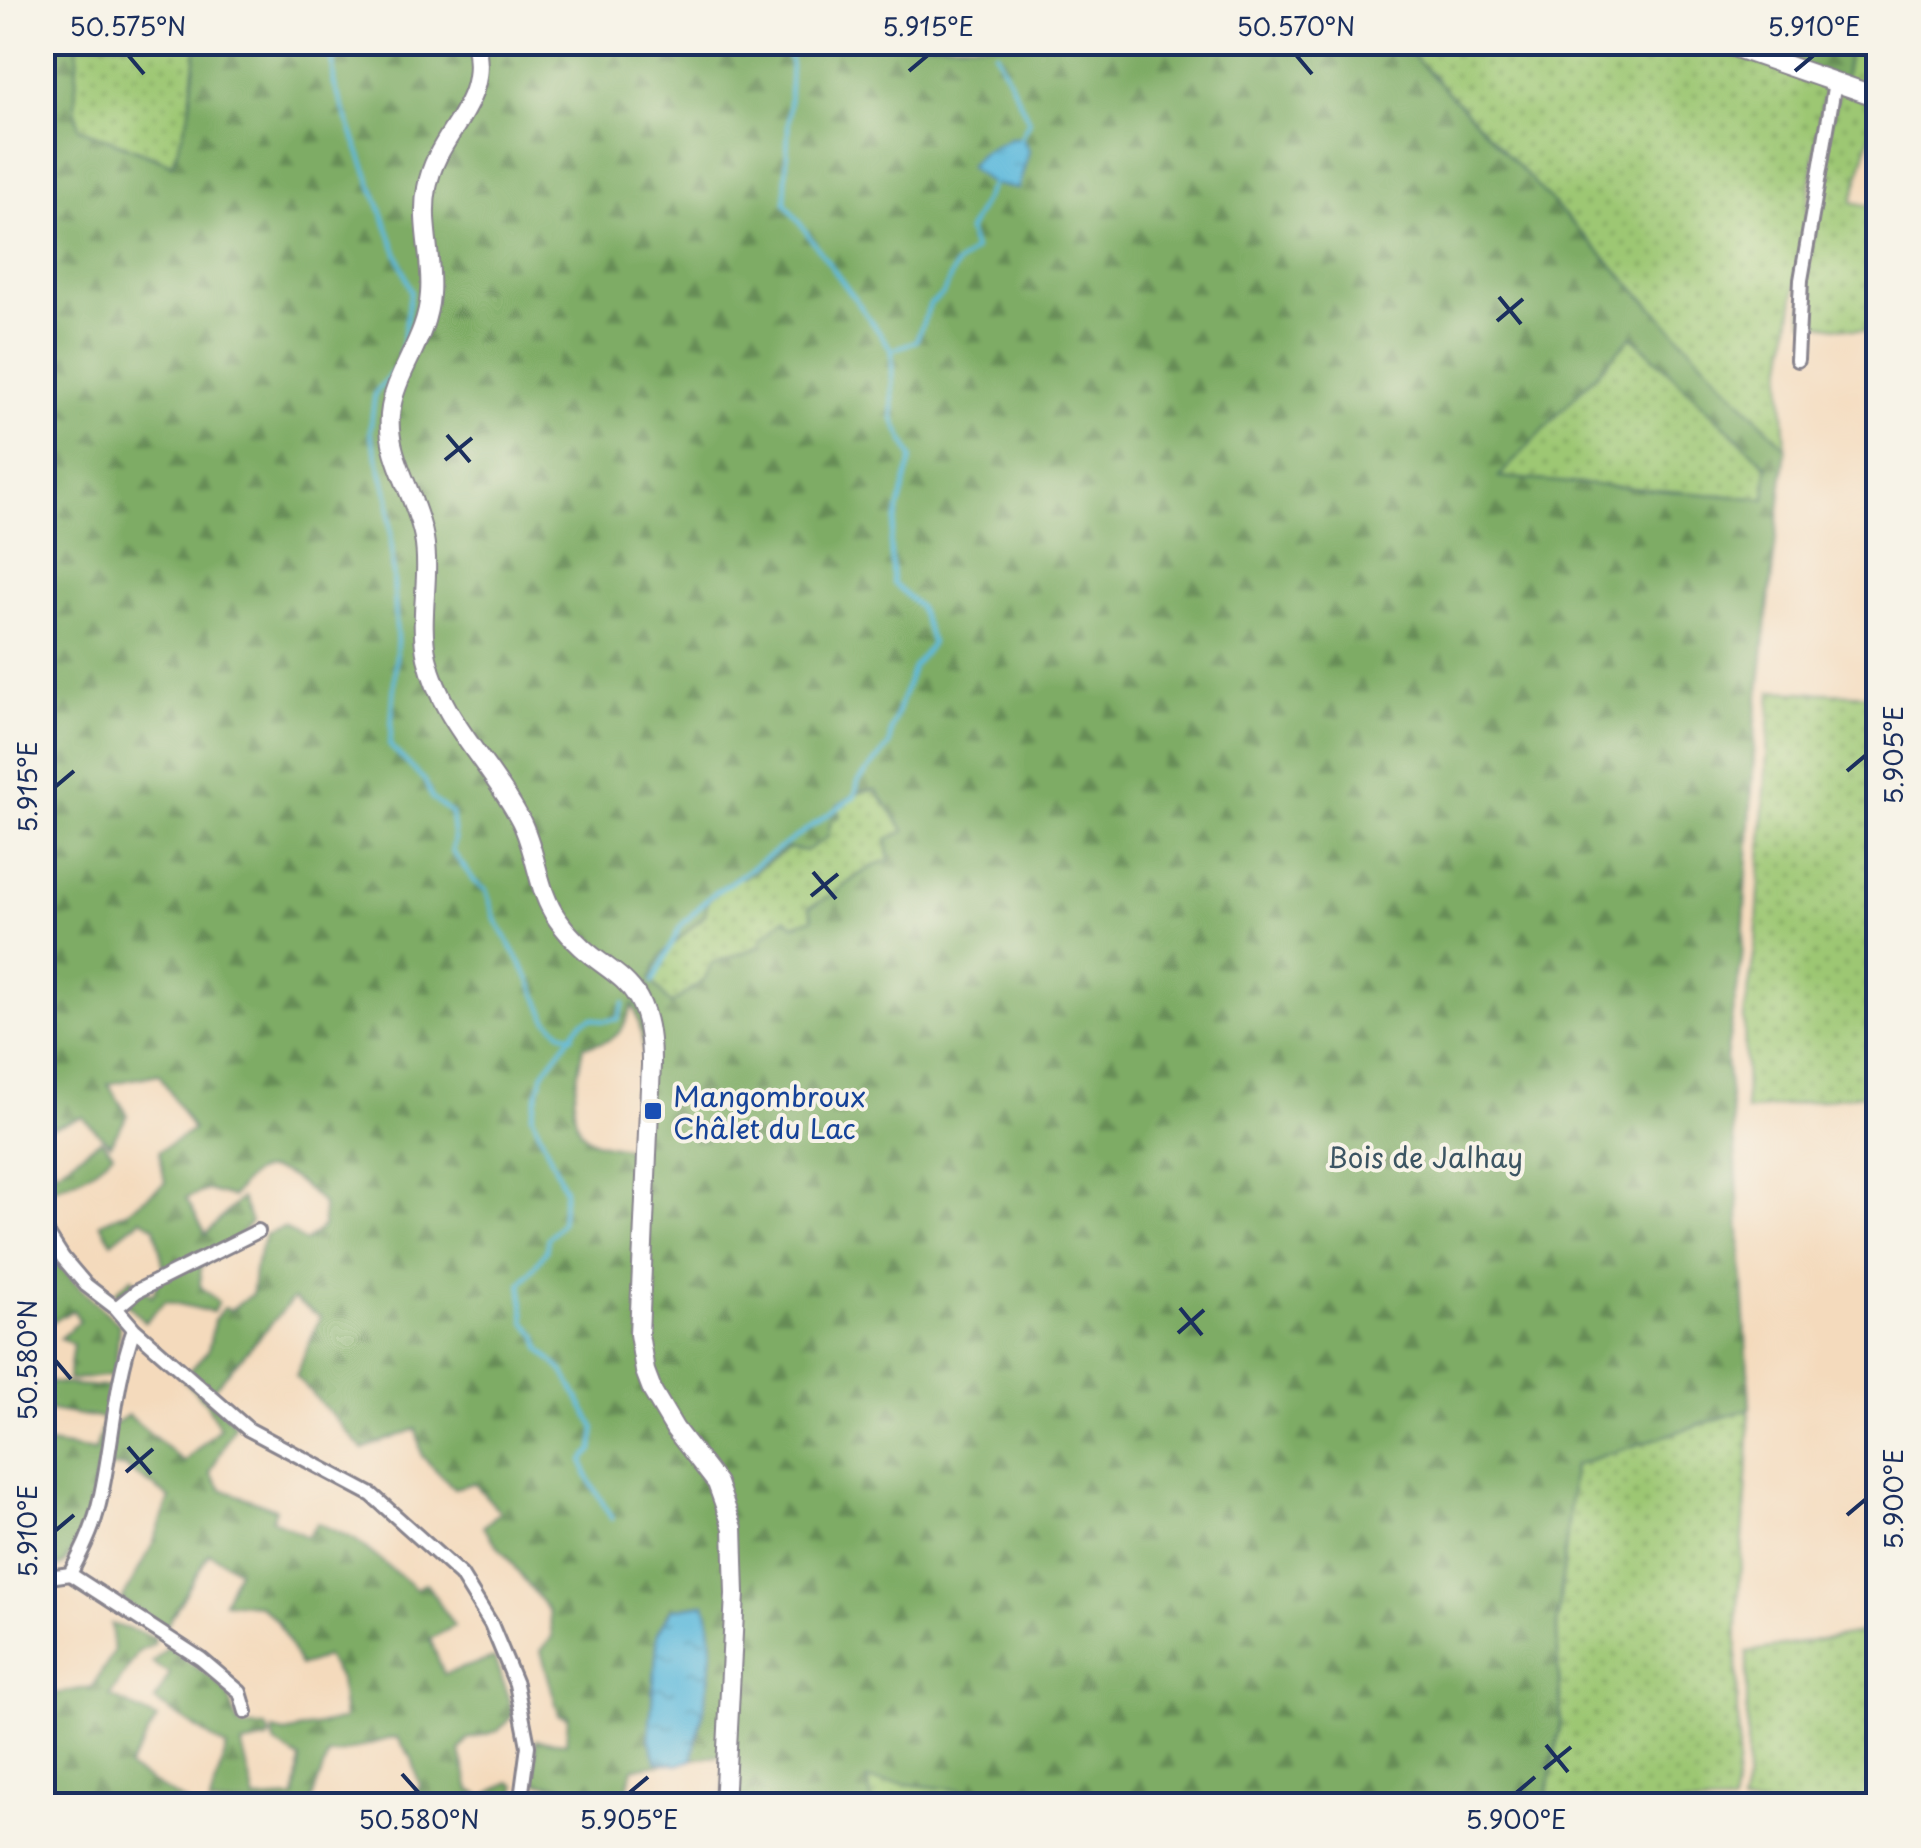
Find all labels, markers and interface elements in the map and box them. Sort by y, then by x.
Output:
text: 50.575°N [70,7,186,45]
text: 5.915°E [882,7,974,45]
text: 50.570°N [1237,7,1355,45]
text: 5.910°E [1767,7,1861,45]
text: 5.905°E [1874,705,1912,805]
text: 5.915°E [8,741,46,833]
place label: Mangombroux Châlet du Lac [673,1074,866,1149]
marker: Mangombroux Châlet du Lac [642,1100,664,1122]
park label: Bois de Jalhay [1327,1135,1523,1178]
text: 50.580°N [8,1299,46,1421]
text: 5.900°E [1874,1449,1912,1549]
text: 5.910°E [8,1484,46,1578]
text: 50.580°N [358,1800,480,1838]
text: 5.905°E [579,1800,679,1838]
text: 5.900°E [1466,1800,1566,1838]

